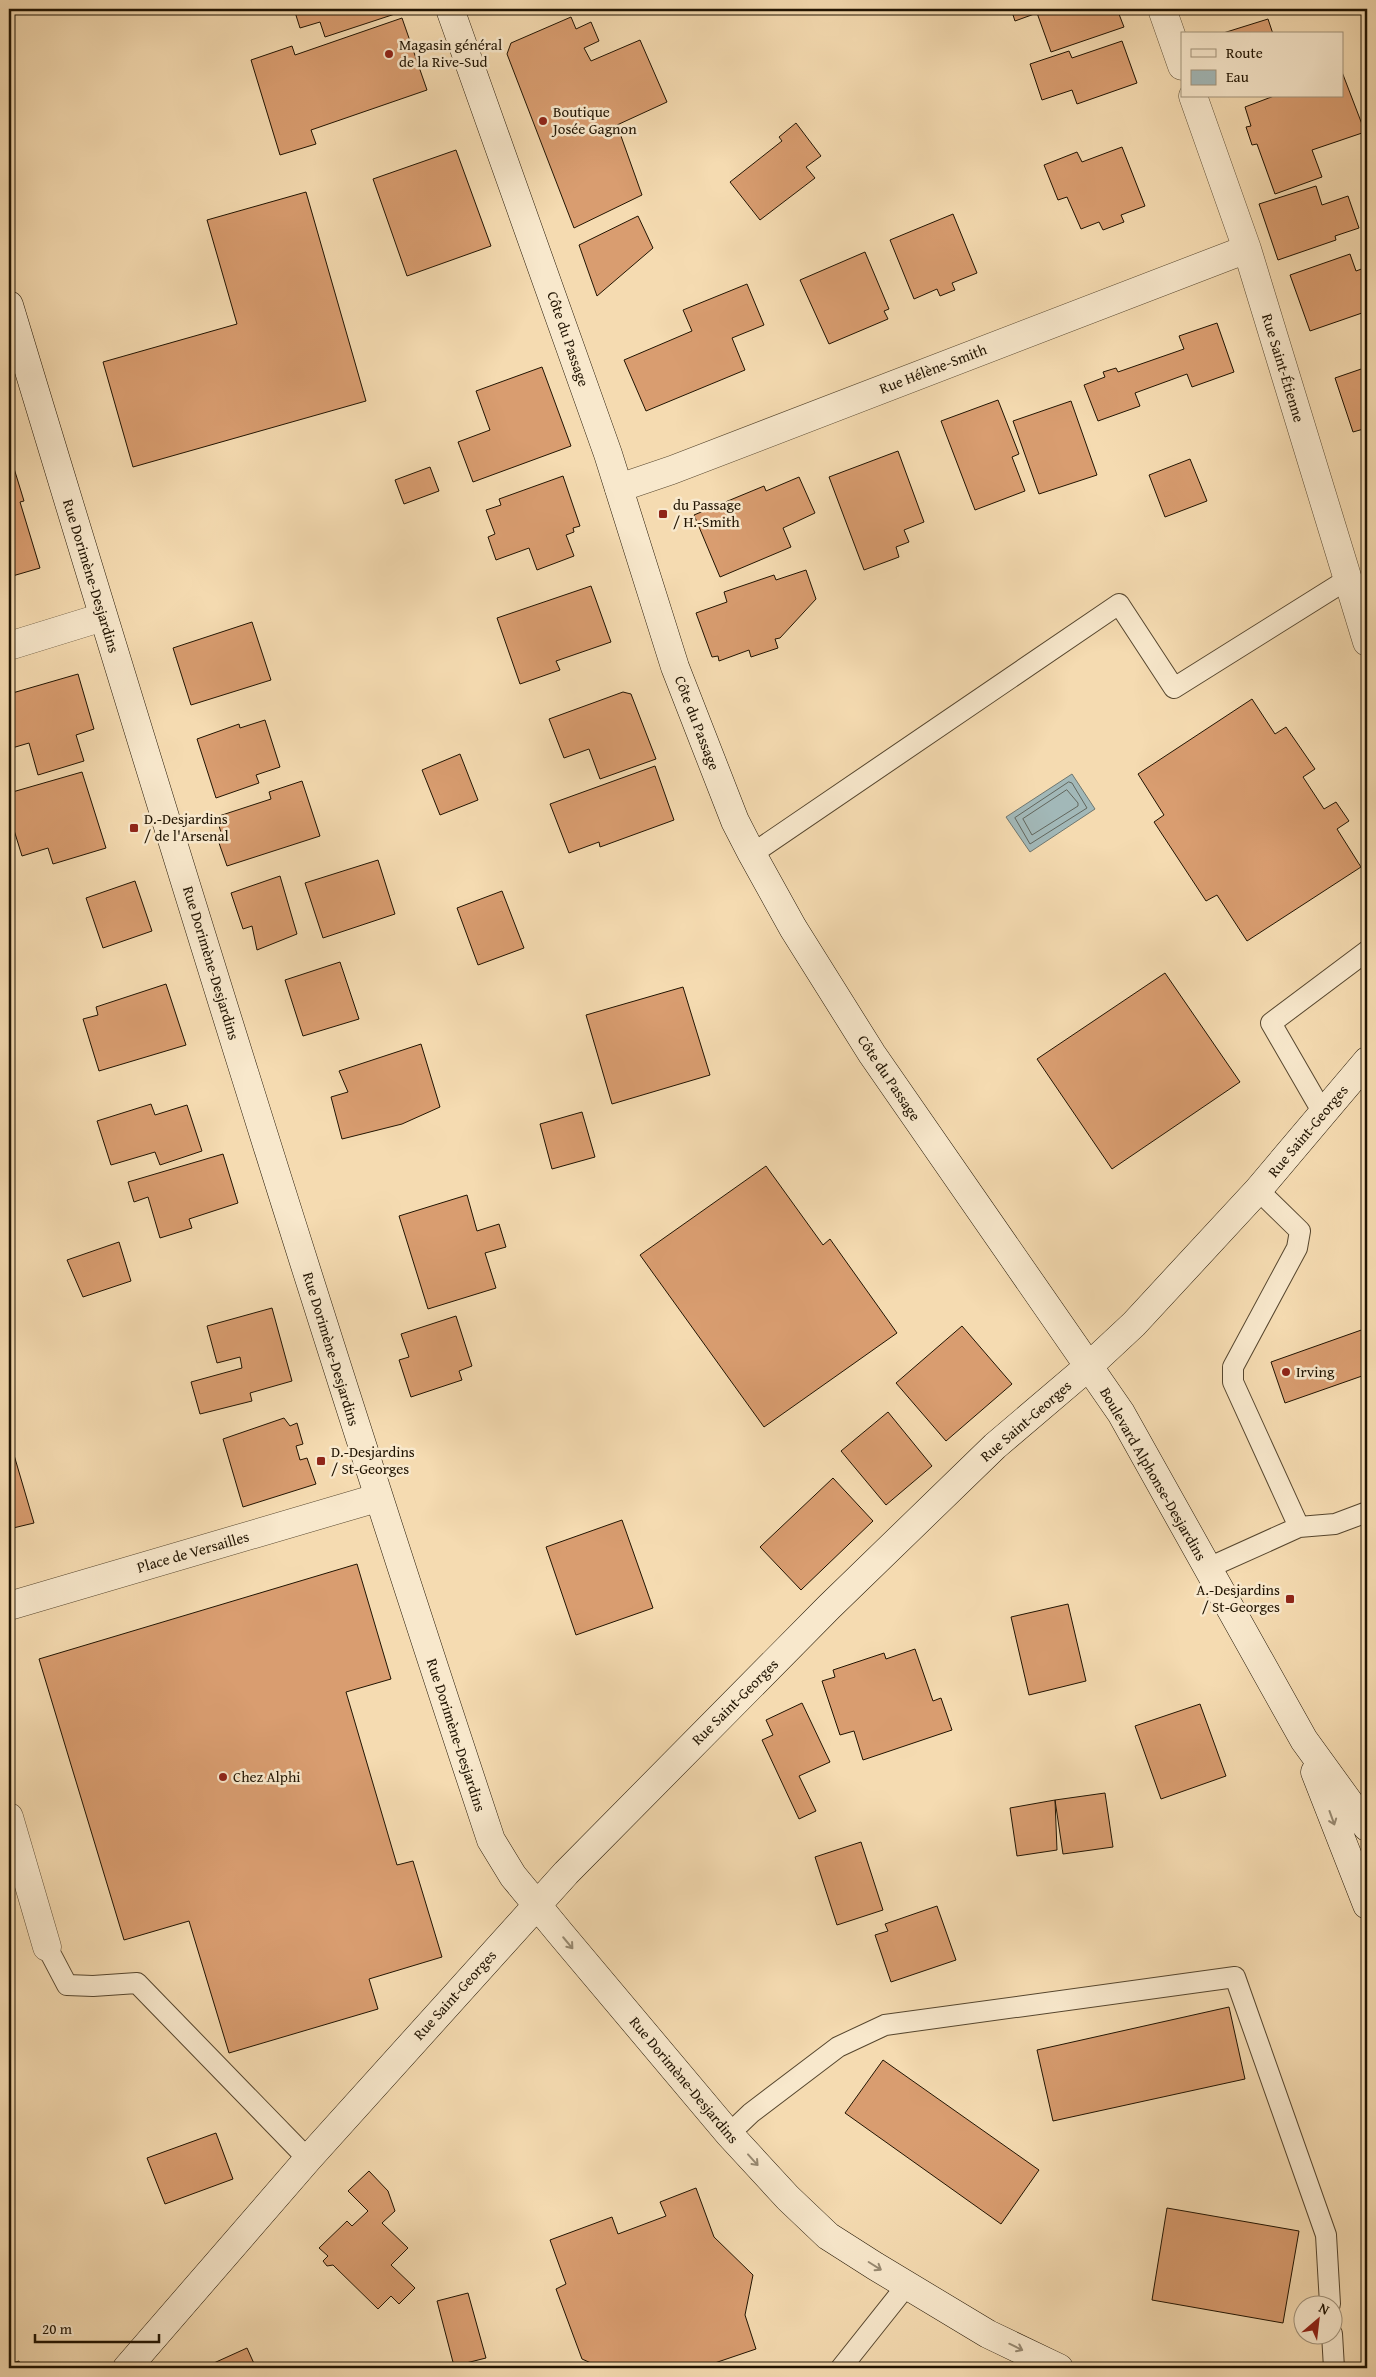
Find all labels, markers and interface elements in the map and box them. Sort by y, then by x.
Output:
legend [1181,32,1344,98]
place label: Magasin général de la Rive-Sud [399,34,502,72]
text: Route [1226,42,1263,63]
marker: Magasin général de la Rive-Sud [383,48,395,60]
text: Eau [1226,66,1250,87]
place label: Boutique Josée Gagnon [551,101,637,139]
marker: Boutique Josée Gagnon [537,115,549,127]
street label: Côte du Passage [542,288,595,389]
street label: Rue Saint-Étienne [1257,311,1310,425]
street label: Rue Hélène-Smith [876,338,990,399]
place label: du Passage / H.-Smith [673,494,741,532]
street label: Rue Dorimène-Desjardins [58,496,125,655]
marker: du Passage / H.-Smith [657,508,669,520]
street label: Côte du Passage [670,673,725,773]
place label: D.-Desjardins / de l'Arsenal [144,808,229,846]
marker: D.-Desjardins / de l'Arsenal [128,822,140,834]
street label: Rue Dorimène-Desjardins [178,883,245,1042]
street label: Côte du Passage [853,1031,926,1125]
street label: Rue Saint-Georges [1263,1080,1353,1181]
street label: Rue Dorimène-Desjardins [298,1269,365,1428]
place label: Irving [1296,1361,1335,1382]
marker: Irving [1280,1366,1292,1378]
street label: Rue Saint-Georges [975,1375,1076,1466]
street label: Boulevard Alphonse-Desjardins [1095,1383,1212,1564]
place label: D.-Desjardins / St-Georges [331,1441,415,1479]
marker: D.-Desjardins / St-Georges [315,1455,327,1467]
street label: Place de Versailles [134,1525,251,1578]
place label: A.-Desjardins / St-Georges [1196,1579,1280,1617]
marker: A.-Desjardins / St-Georges [1284,1593,1296,1605]
street label: Rue Saint-Georges [687,1654,783,1750]
street label: Rue Dorimène-Desjardins [422,1656,491,1814]
place label: Chez Alphi [233,1766,301,1787]
marker: Chez Alphi [217,1771,229,1783]
one-way arrow [1328,1810,1337,1826]
one-way arrow [562,1937,574,1950]
street label: Rue Saint-Georges [408,1945,501,2044]
street label: Rue Dorimène-Desjardins [625,2012,744,2148]
one-way arrow [747,2154,759,2167]
one-way arrow [868,2261,882,2271]
north arrow [1294,2294,1344,2344]
text: N [1315,2297,1333,2320]
scale bar [35,2312,159,2344]
text: 20 m [42,2318,73,2339]
one-way arrow [1008,2342,1023,2352]

